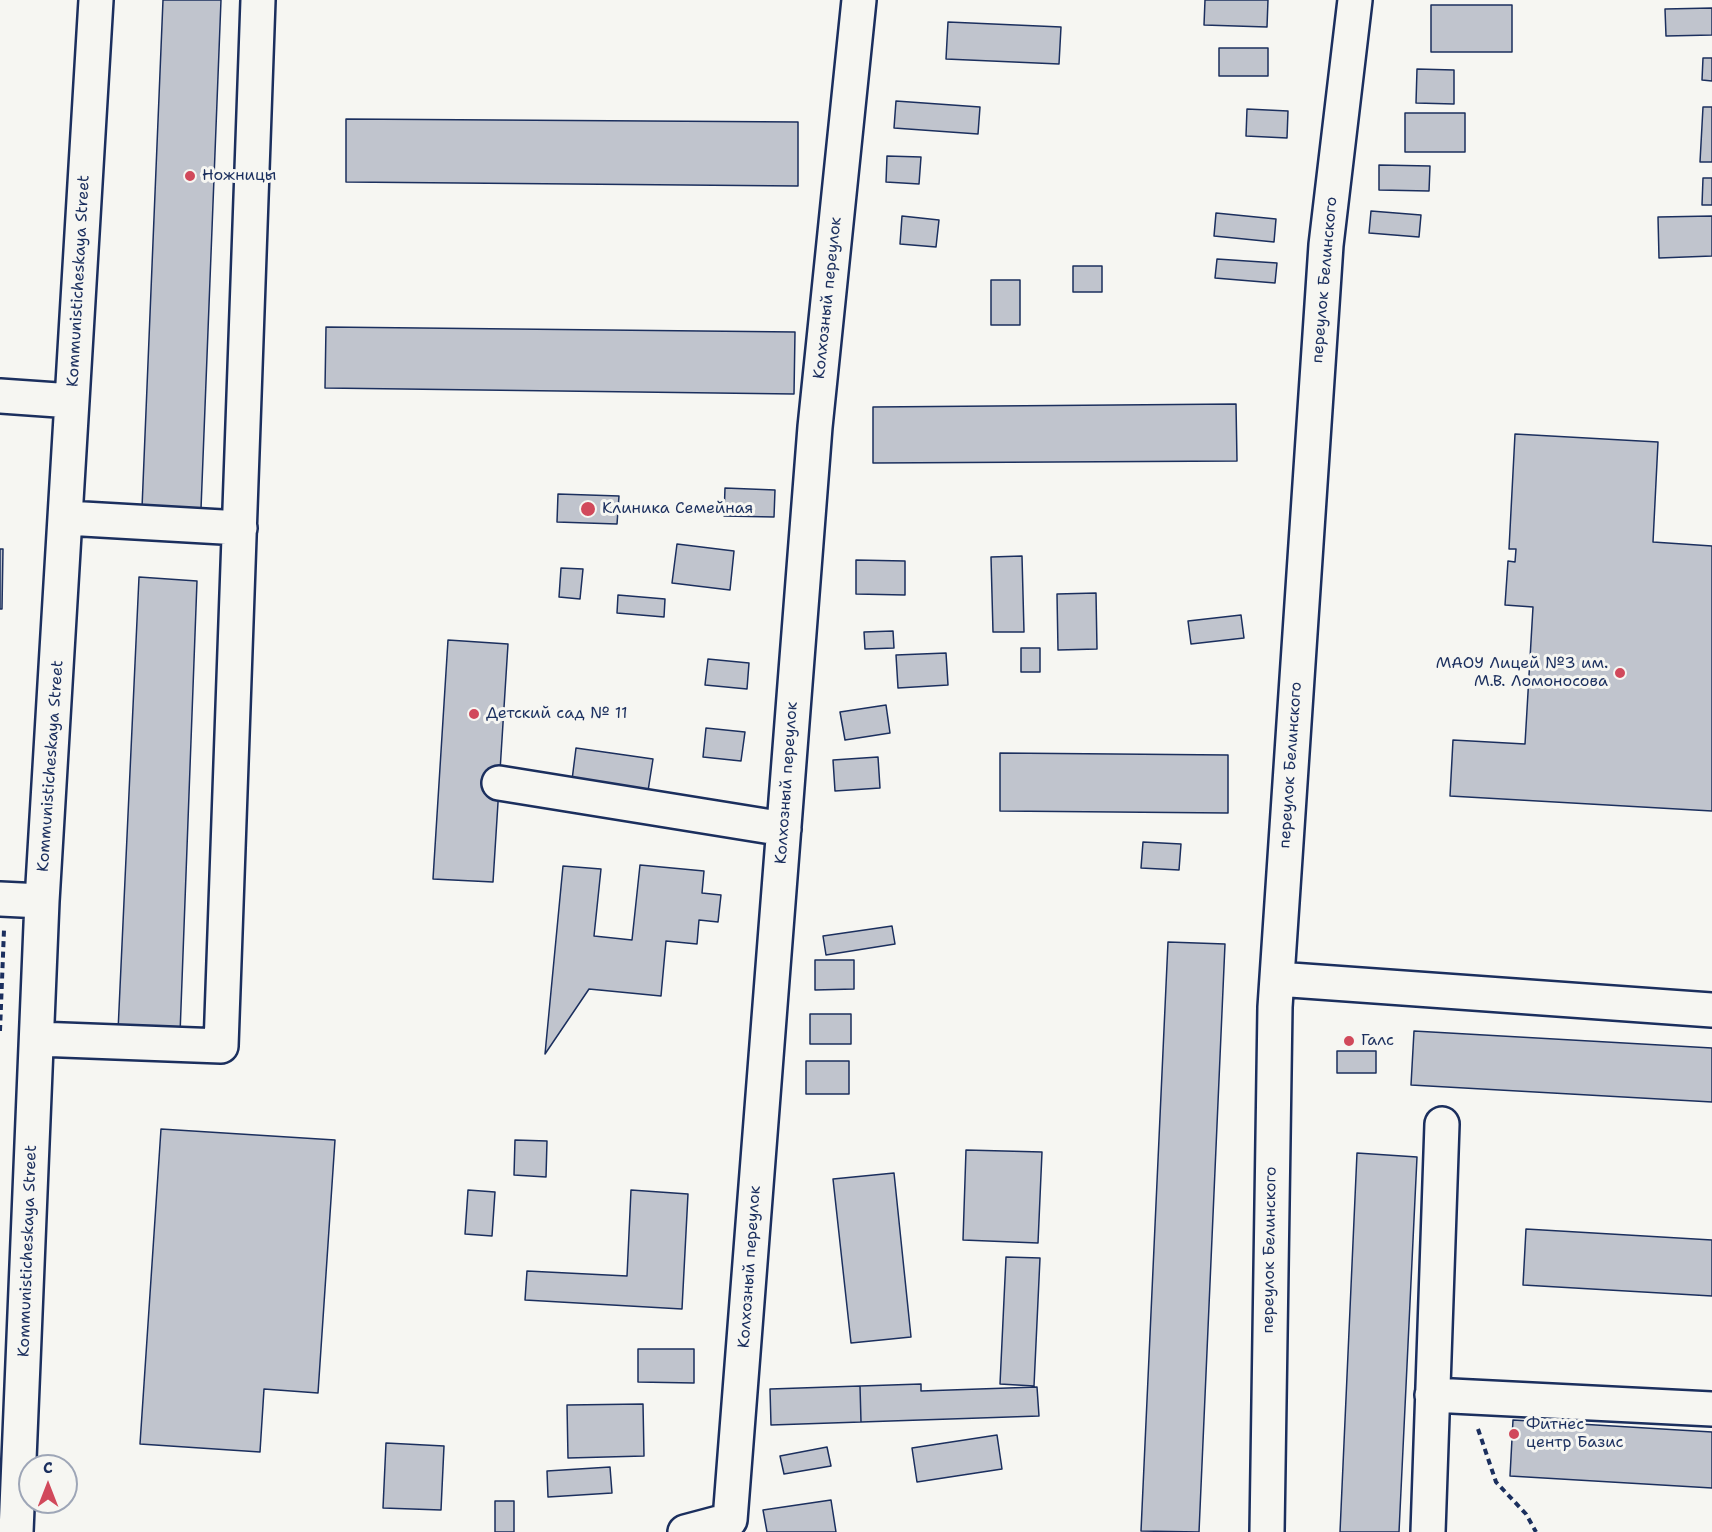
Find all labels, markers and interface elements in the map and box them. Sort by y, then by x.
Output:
place label: Ножницы [202,166,276,186]
marker: Ножницы [183,169,197,183]
street label: Kommunisticheskaya Street [64,175,94,387]
street label: переулок Белинского [1308,196,1342,364]
street label: Колхозный переулок [810,216,846,380]
place label: Клиника Семейная [602,499,753,519]
marker: Клиника Семейная [579,500,597,518]
place label: МАОУ Лицей №3 им. М.В. Ломоносова [1436,654,1608,692]
street label: Kommunisticheskaya Street [34,659,68,873]
marker: МАОУ Лицей №3 им. М.В. Ломоносова [1613,666,1627,680]
street label: переулок Белинского [1276,681,1306,849]
street label: Колхозный переулок [772,701,802,865]
place label: Детский сад № 11 [486,704,628,724]
marker: Детский сад № 11 [467,707,481,721]
place label: Галс [1361,1031,1394,1051]
marker: Галс [1342,1034,1356,1048]
street label: Kommunisticheskaya Street [15,1145,41,1357]
street label: переулок Белинского [1259,1166,1281,1334]
street label: Колхозный переулок [735,1185,765,1349]
place label: Фитнес центр Базис [1526,1415,1623,1453]
marker: Фитнес центр Базис [1507,1427,1521,1441]
north arrow [18,1454,78,1514]
text: С [43,1457,53,1478]

